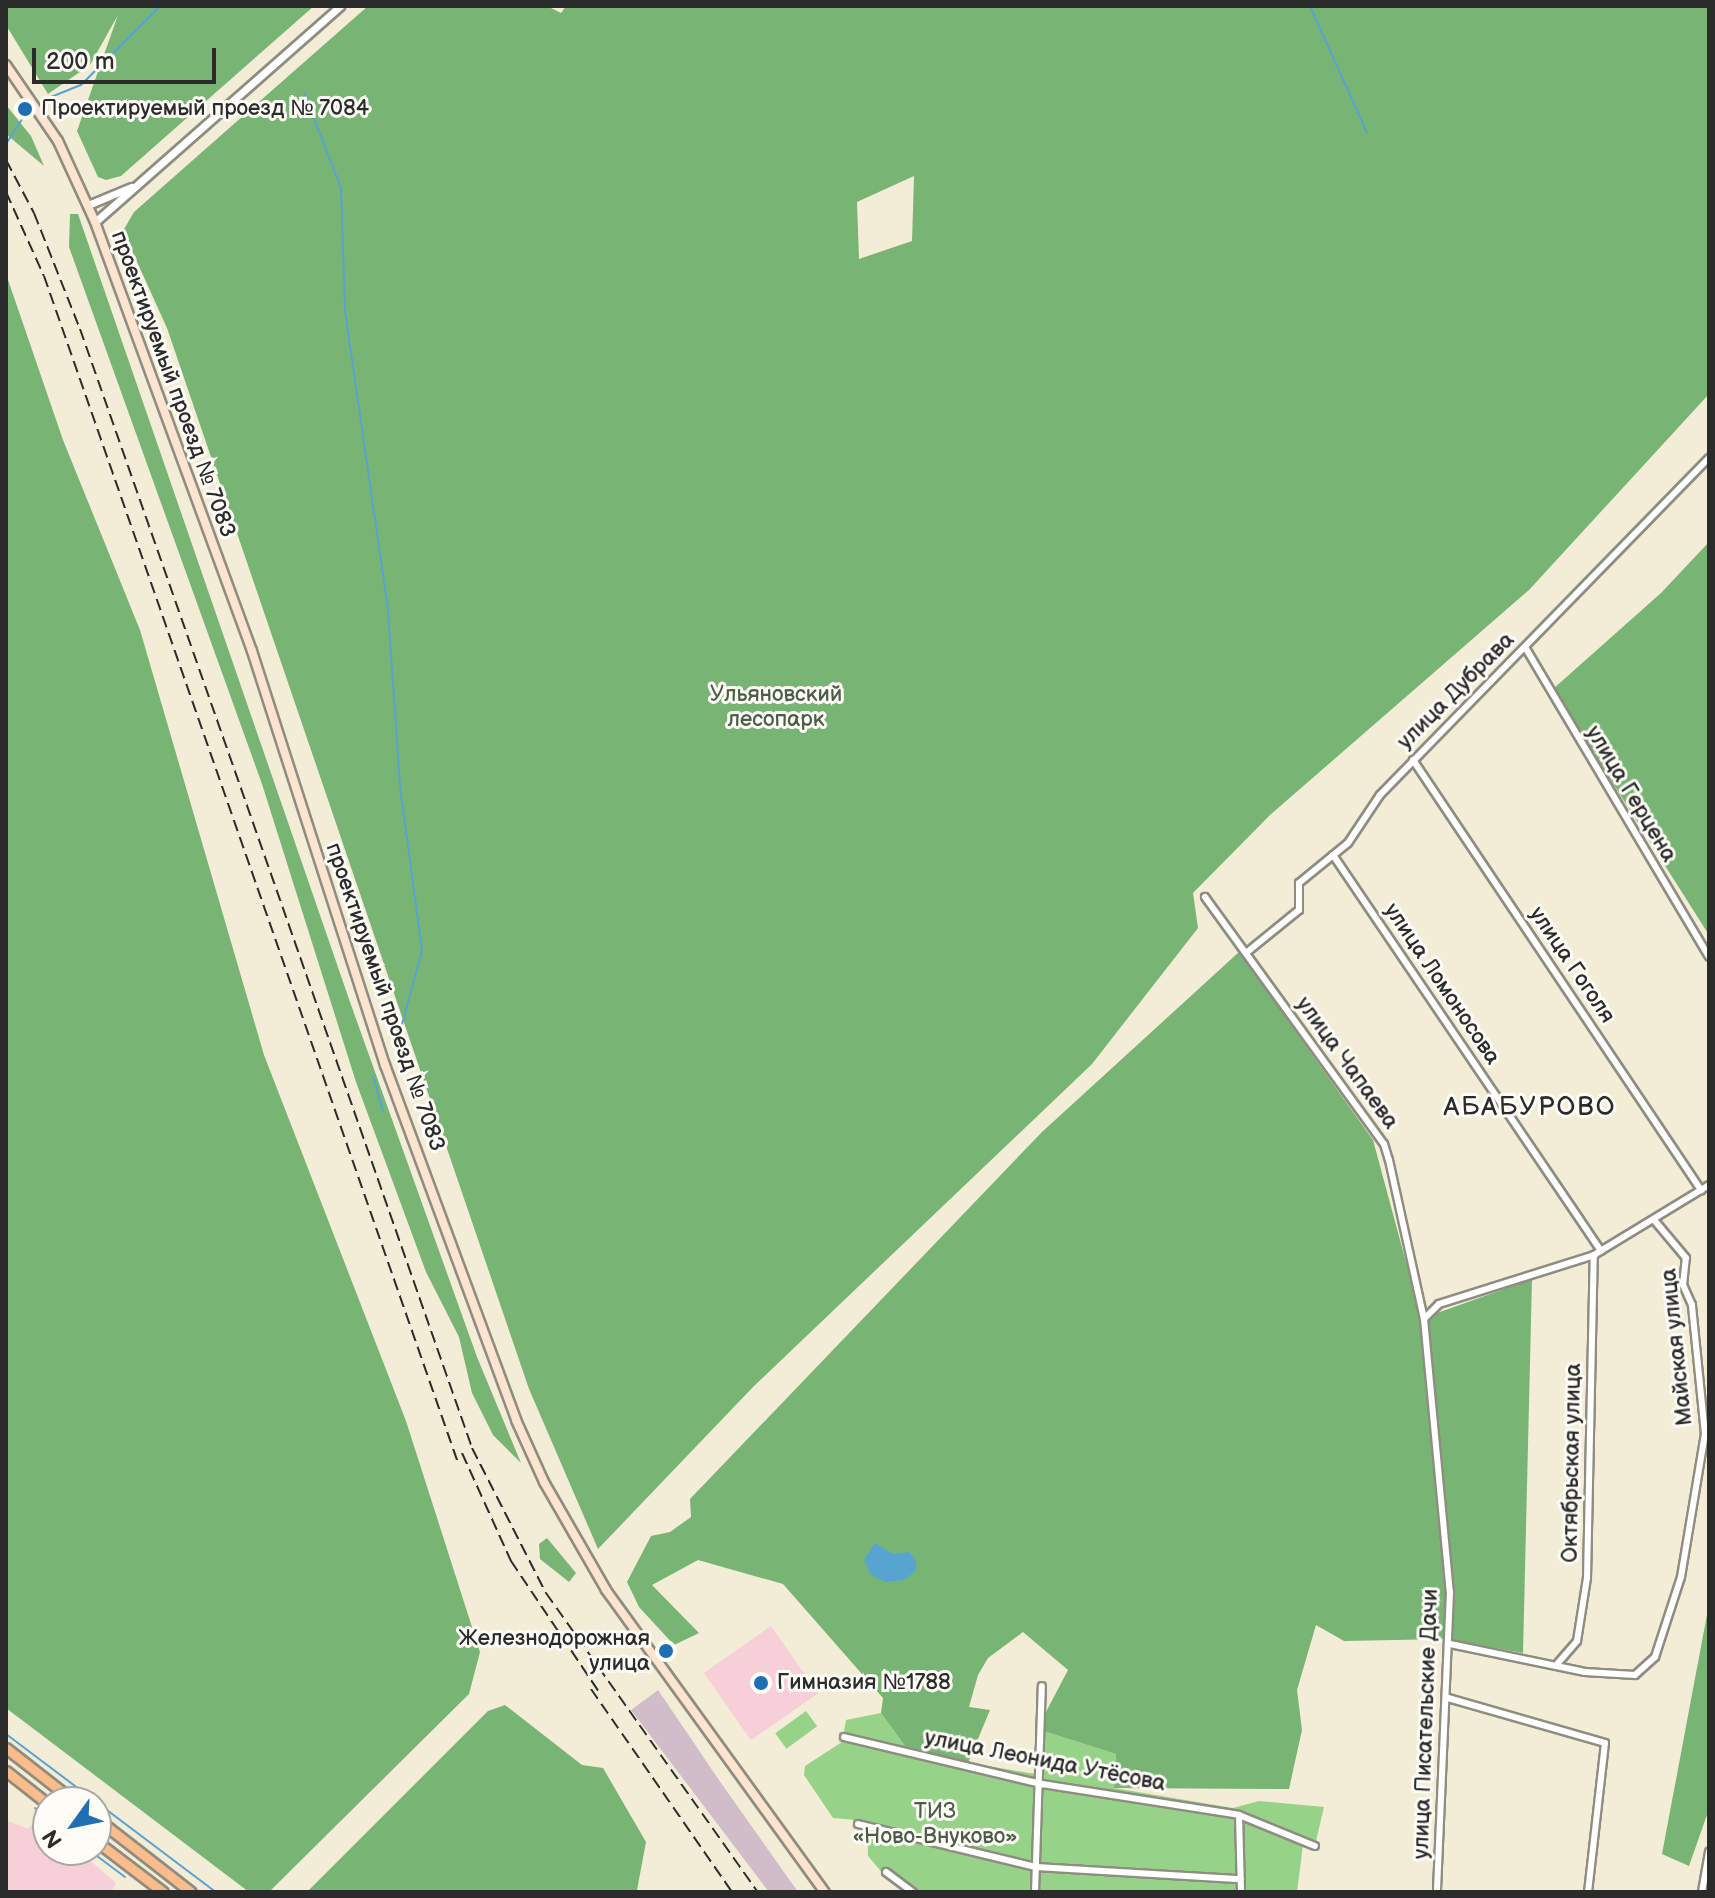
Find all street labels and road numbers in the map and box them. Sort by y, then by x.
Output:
street label: проектируемый проезд № 7083 [105,227,241,541]
street label: улица Дубрава [1392,627,1520,755]
street label: улица Герцена [1580,721,1682,867]
street label: проектируемый проезд № 7083 [320,839,450,1155]
street label: улица Ломоносова [1378,898,1506,1070]
street label: улица Гоголя [1523,902,1621,1028]
street label: улица Чапаева [1290,992,1404,1134]
street label: Майская улица [1656,1267,1698,1427]
street label: Октябрьская улица [1557,1363,1587,1563]
street label: улица Писательские Дачи [1408,1588,1444,1860]
street label: улица Леонида Утёсова [922,1725,1168,1797]

